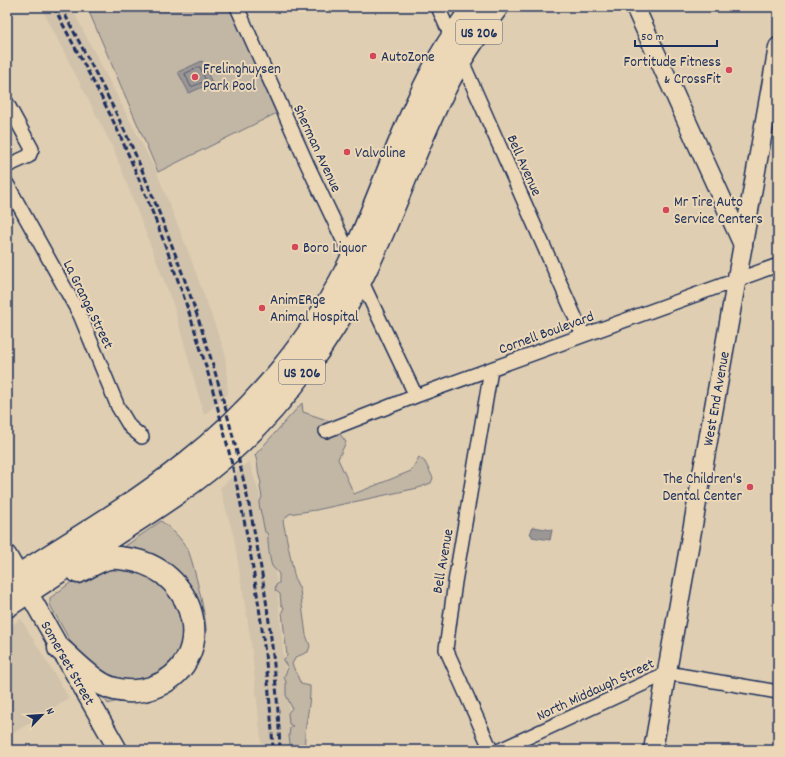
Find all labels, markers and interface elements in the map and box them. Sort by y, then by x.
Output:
road number: US 206 [456,20,502,44]
scale bar [635,22,717,48]
text: 50 m [641,29,664,46]
place label: AutoZone [381,47,435,69]
marker: AutoZone [368,51,378,61]
place label: Fortitude Fitness & CrossFit [624,52,721,91]
place label: Frelinghuysen Park Pool [203,59,281,98]
marker: Fortitude Fitness & CrossFit [724,65,734,75]
marker: Frelinghuysen Park Pool [190,72,200,82]
street label: Sherman Avenue [286,101,346,197]
street label: Bell Avenue [500,131,547,200]
place label: Valvoline [355,143,406,165]
marker: Valvoline [342,147,352,157]
place label: Mr Tire Auto Service Centers [674,192,763,231]
marker: Mr Tire Auto Service Centers [661,205,671,215]
place label: Boro Liquor [303,238,367,260]
marker: Boro Liquor [290,242,300,252]
street label: La Grange Street [56,257,118,354]
place label: AnimERge Animal Hospital [270,290,359,329]
marker: AnimERge Animal Hospital [257,303,267,313]
street label: Cornell Boulevard [496,306,597,361]
street label: West End Avenue [698,349,737,448]
road number: US 206 [279,360,325,384]
place label: The Children's Dental Center [663,469,742,508]
marker: The Children's Dental Center [745,482,755,492]
street label: Bell Avenue [427,527,461,595]
street label: Somerset Street [34,617,100,711]
street label: North Middaugh Street [533,654,659,728]
north arrow [22,695,62,735]
text: N [41,706,58,718]

